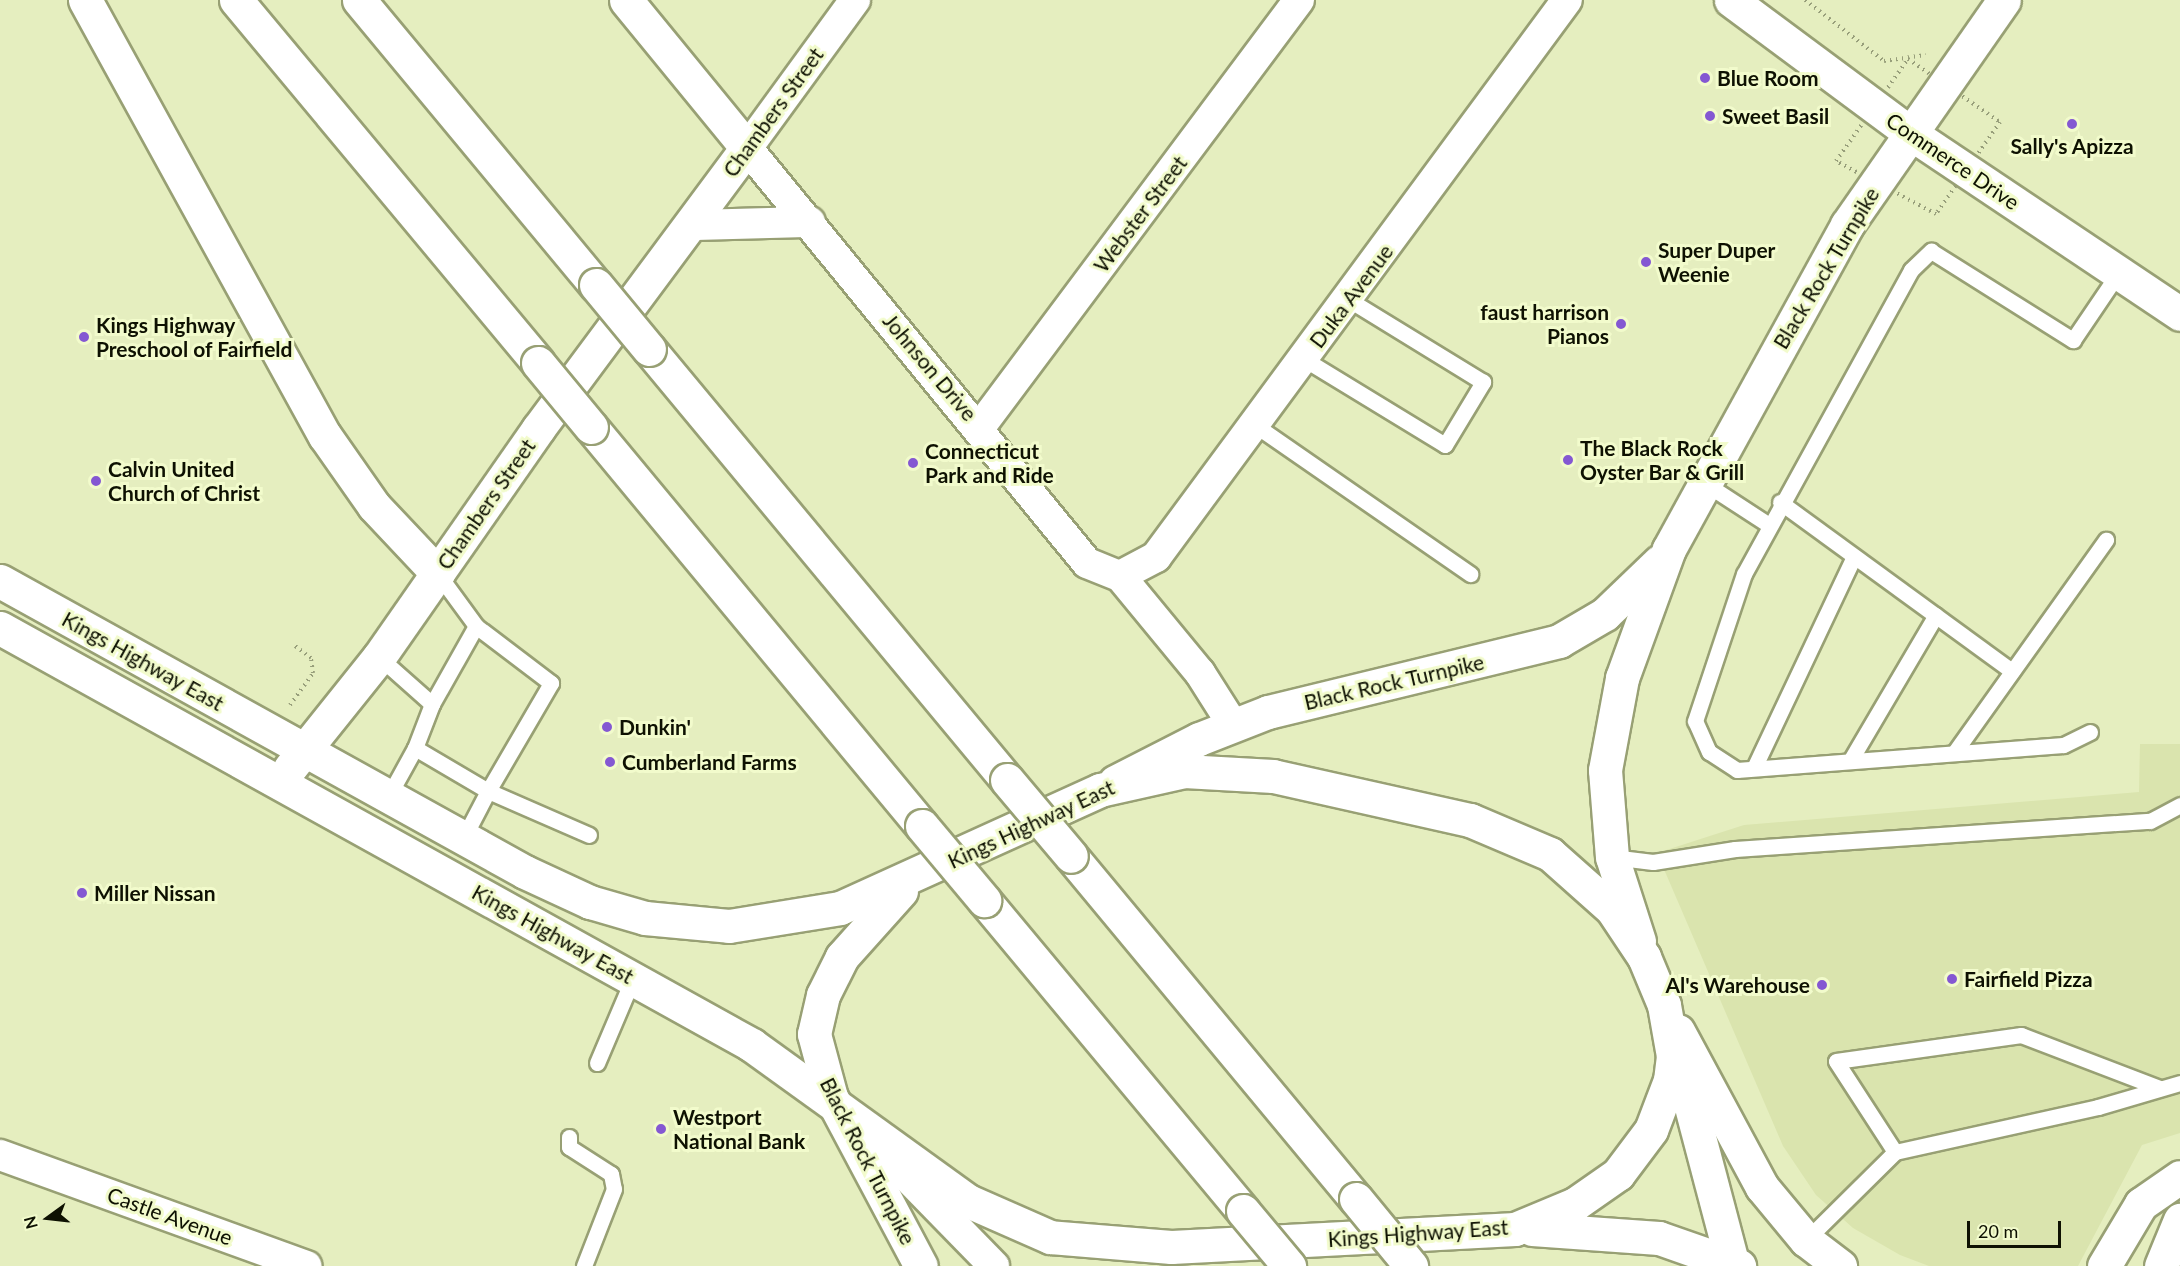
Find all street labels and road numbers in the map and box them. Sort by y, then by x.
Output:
street label: Chambers Street [718,42,828,182]
street label: Commerce Drive [1882,107,2024,215]
street label: Webster Street [1088,151,1192,277]
street label: Black Rock Turnpike [1768,182,1884,354]
street label: Duka Avenue [1304,239,1398,353]
street label: Johnson Drive [878,308,982,426]
street label: Chambers Street [432,434,540,574]
street label: Kings Highway East [58,606,228,716]
street label: Black Rock Turnpike [1301,649,1487,715]
street label: Kings Highway East [943,774,1119,874]
street label: Kings Highway East [468,879,638,989]
street label: Black Rock Turnpike [815,1073,921,1249]
street label: Castle Avenue [104,1182,236,1250]
street label: Kings Highway East [1327,1214,1509,1252]

